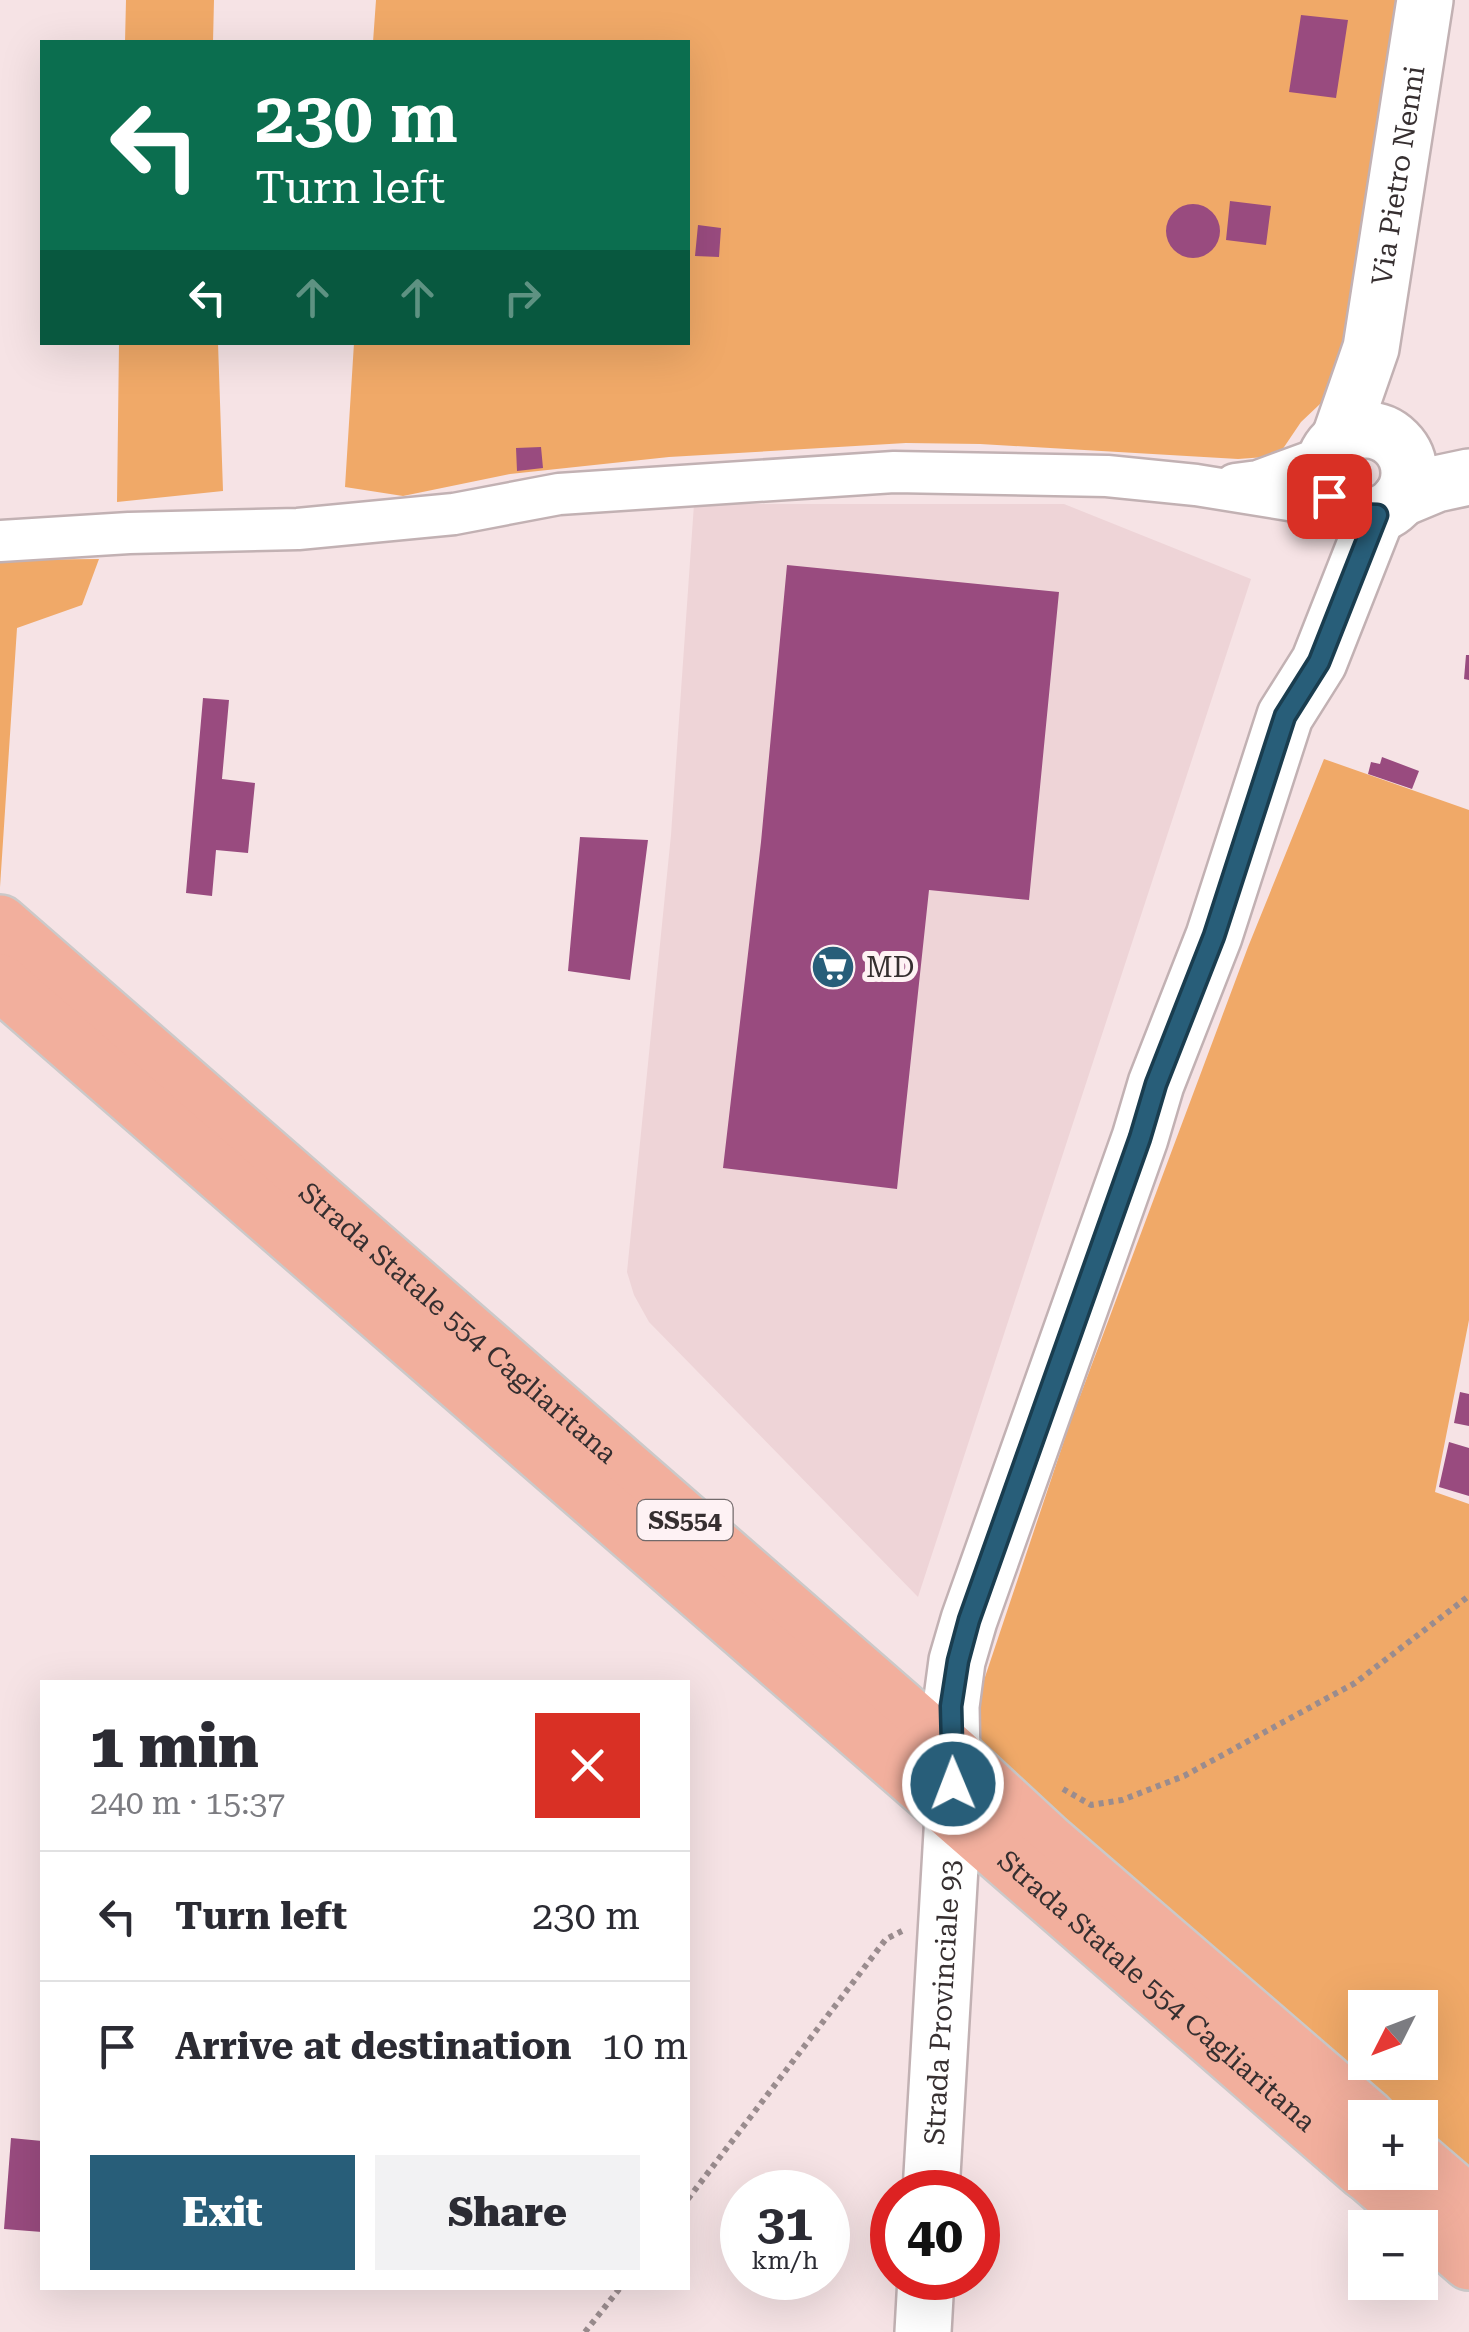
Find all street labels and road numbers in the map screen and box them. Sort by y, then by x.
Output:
street label: Via Pietro Nenni [1365,63,1432,288]
street label: Strada Statale 554 Cagliaritana [292,1176,624,1470]
road number: SS554 [638,1500,732,1540]
street label: Strada Statale 554 Cagliaritana [991,1844,1322,2138]
street label: Strada Provinciale 93 [918,1859,967,2146]

